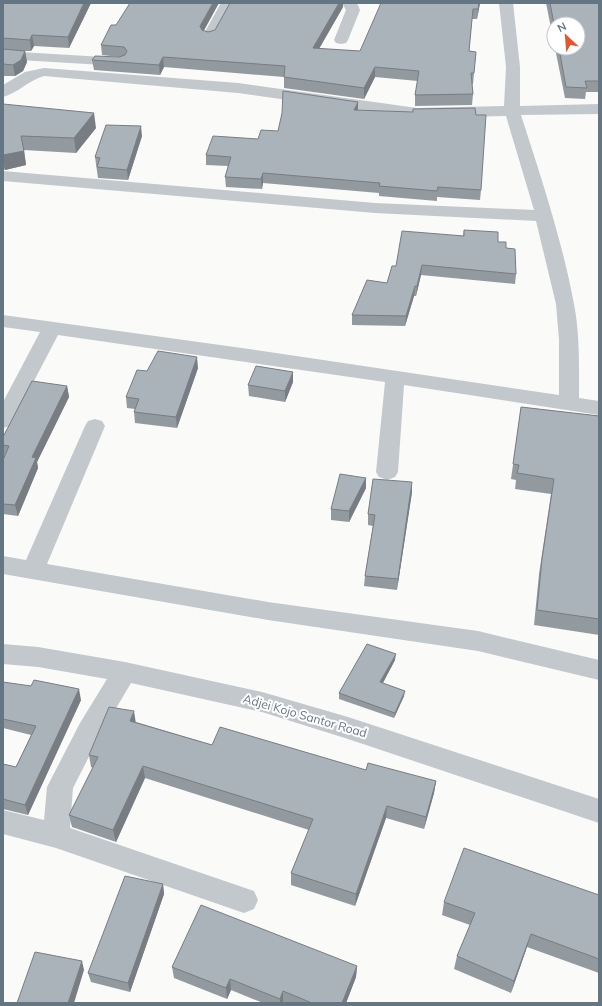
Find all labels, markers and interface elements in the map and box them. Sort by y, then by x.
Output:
north arrow [546,16,586,56]
text: N [555,19,568,35]
street label: Adjei Kojo Santor Road [241,691,369,740]

